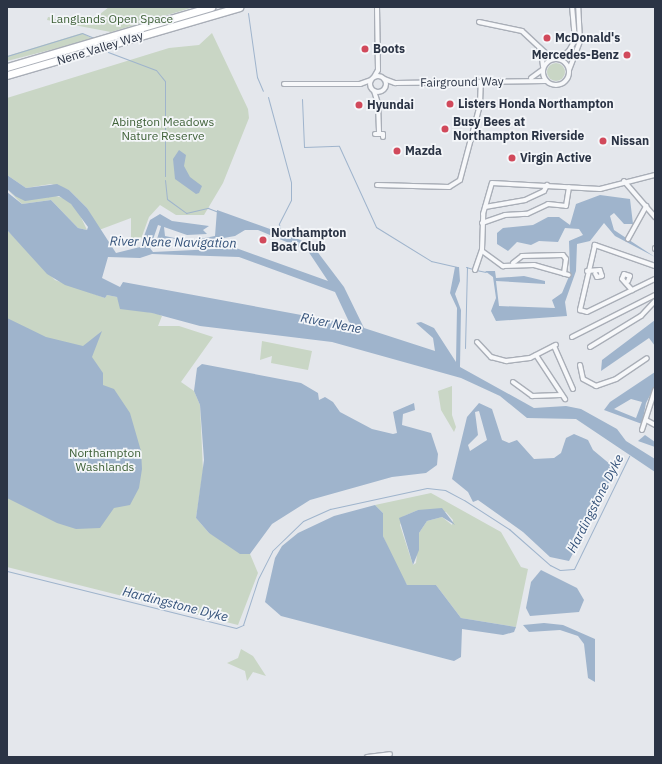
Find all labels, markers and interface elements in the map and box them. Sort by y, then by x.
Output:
park label: Langlands Open Space [51,12,173,26]
street label: Nene Valley Way [55,28,145,68]
place label: McDonald's [555,31,620,45]
marker: McDonald's [542,33,552,43]
place label: Boots [373,42,405,56]
marker: Boots [360,44,370,54]
place label: Mercedes-Benz [532,48,619,62]
marker: Mercedes-Benz [622,50,632,60]
street label: Fairground Way [420,74,504,90]
place label: Listers Honda Northampton [458,97,614,111]
place label: Hyundai [367,98,414,112]
marker: Listers Honda Northampton [445,99,455,109]
marker: Hyundai [354,100,364,110]
park label: Abington Meadows Nature Reserve [112,115,214,143]
place label: Busy Bees at Northampton Riverside [453,115,584,143]
marker: Busy Bees at Northampton Riverside [440,124,450,134]
place label: Nissan [611,134,649,148]
marker: Nissan [598,136,608,146]
place label: Mazda [405,144,442,158]
marker: Mazda [392,146,402,156]
place label: Virgin Active [520,151,592,165]
marker: Virgin Active [507,153,517,163]
place label: Northampton Boat Club [271,226,346,254]
water label: River Nene Navigation [109,234,237,252]
marker: Northampton Boat Club [258,235,268,245]
water label: River Nene [299,310,363,338]
park label: Northampton Washlands [69,446,141,474]
water label: Hardingstone Dyke [565,452,627,556]
water label: Hardingstone Dyke [121,584,229,626]

